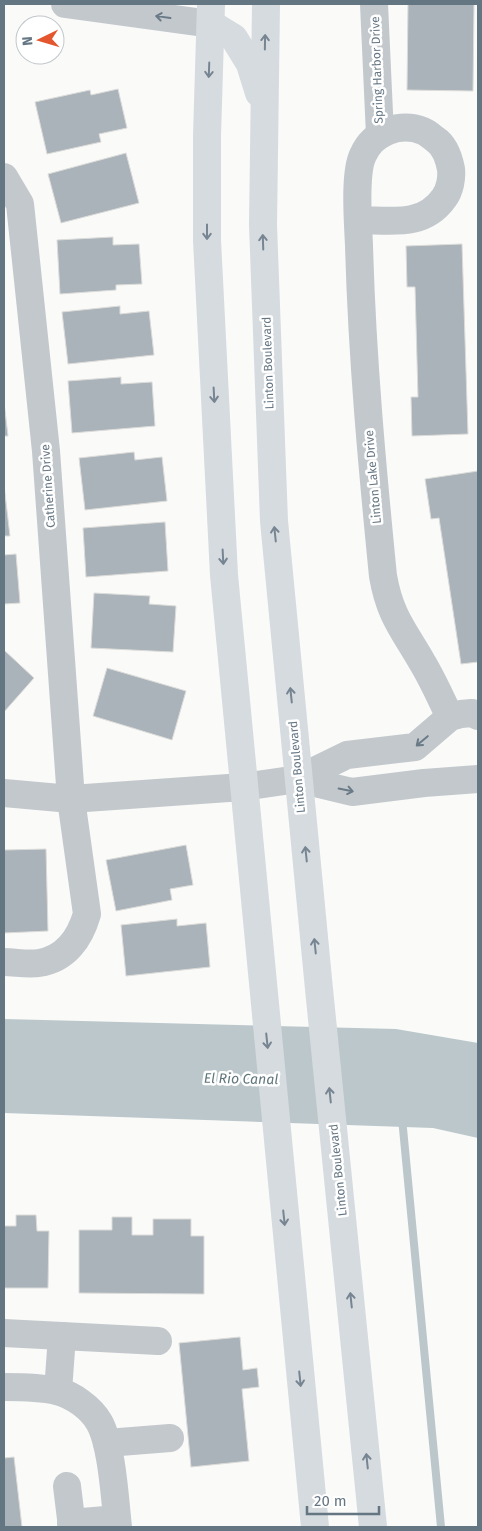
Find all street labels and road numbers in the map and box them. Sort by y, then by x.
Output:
street label: Spring Harbor Drive [368,16,386,124]
street label: Linton Boulevard [259,316,277,410]
street label: Linton Lake Drive [362,430,384,524]
street label: Catherine Drive [38,444,58,528]
street label: Linton Boulevard [286,720,308,814]
street label: Linton Boulevard [326,1123,350,1217]

